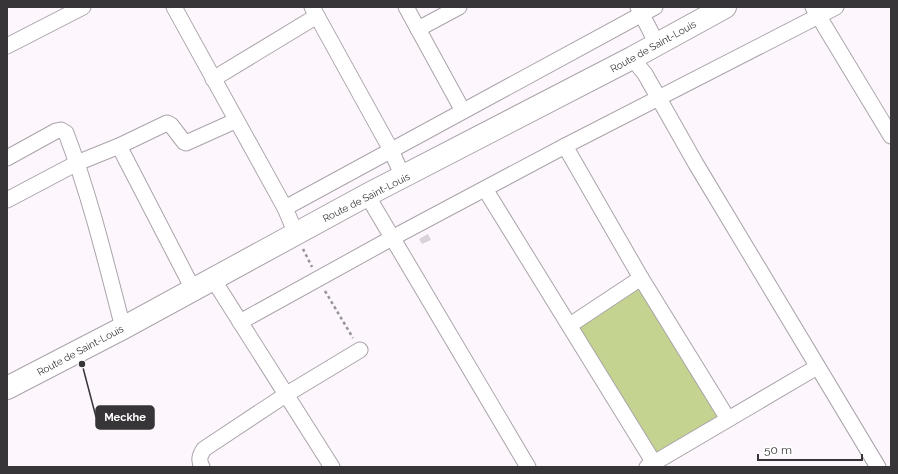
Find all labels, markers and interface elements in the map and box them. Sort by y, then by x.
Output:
street label: Route de Saint-Louis [608,18,698,75]
street label: Route de Saint-Louis [321,171,412,224]
street label: Route de Saint-Louis [35,323,125,378]
callout: Meckhe [96,406,154,429]
text: Meckhe [104,411,146,424]
scale bar [758,436,862,462]
text: 50 m [764,443,792,457]

